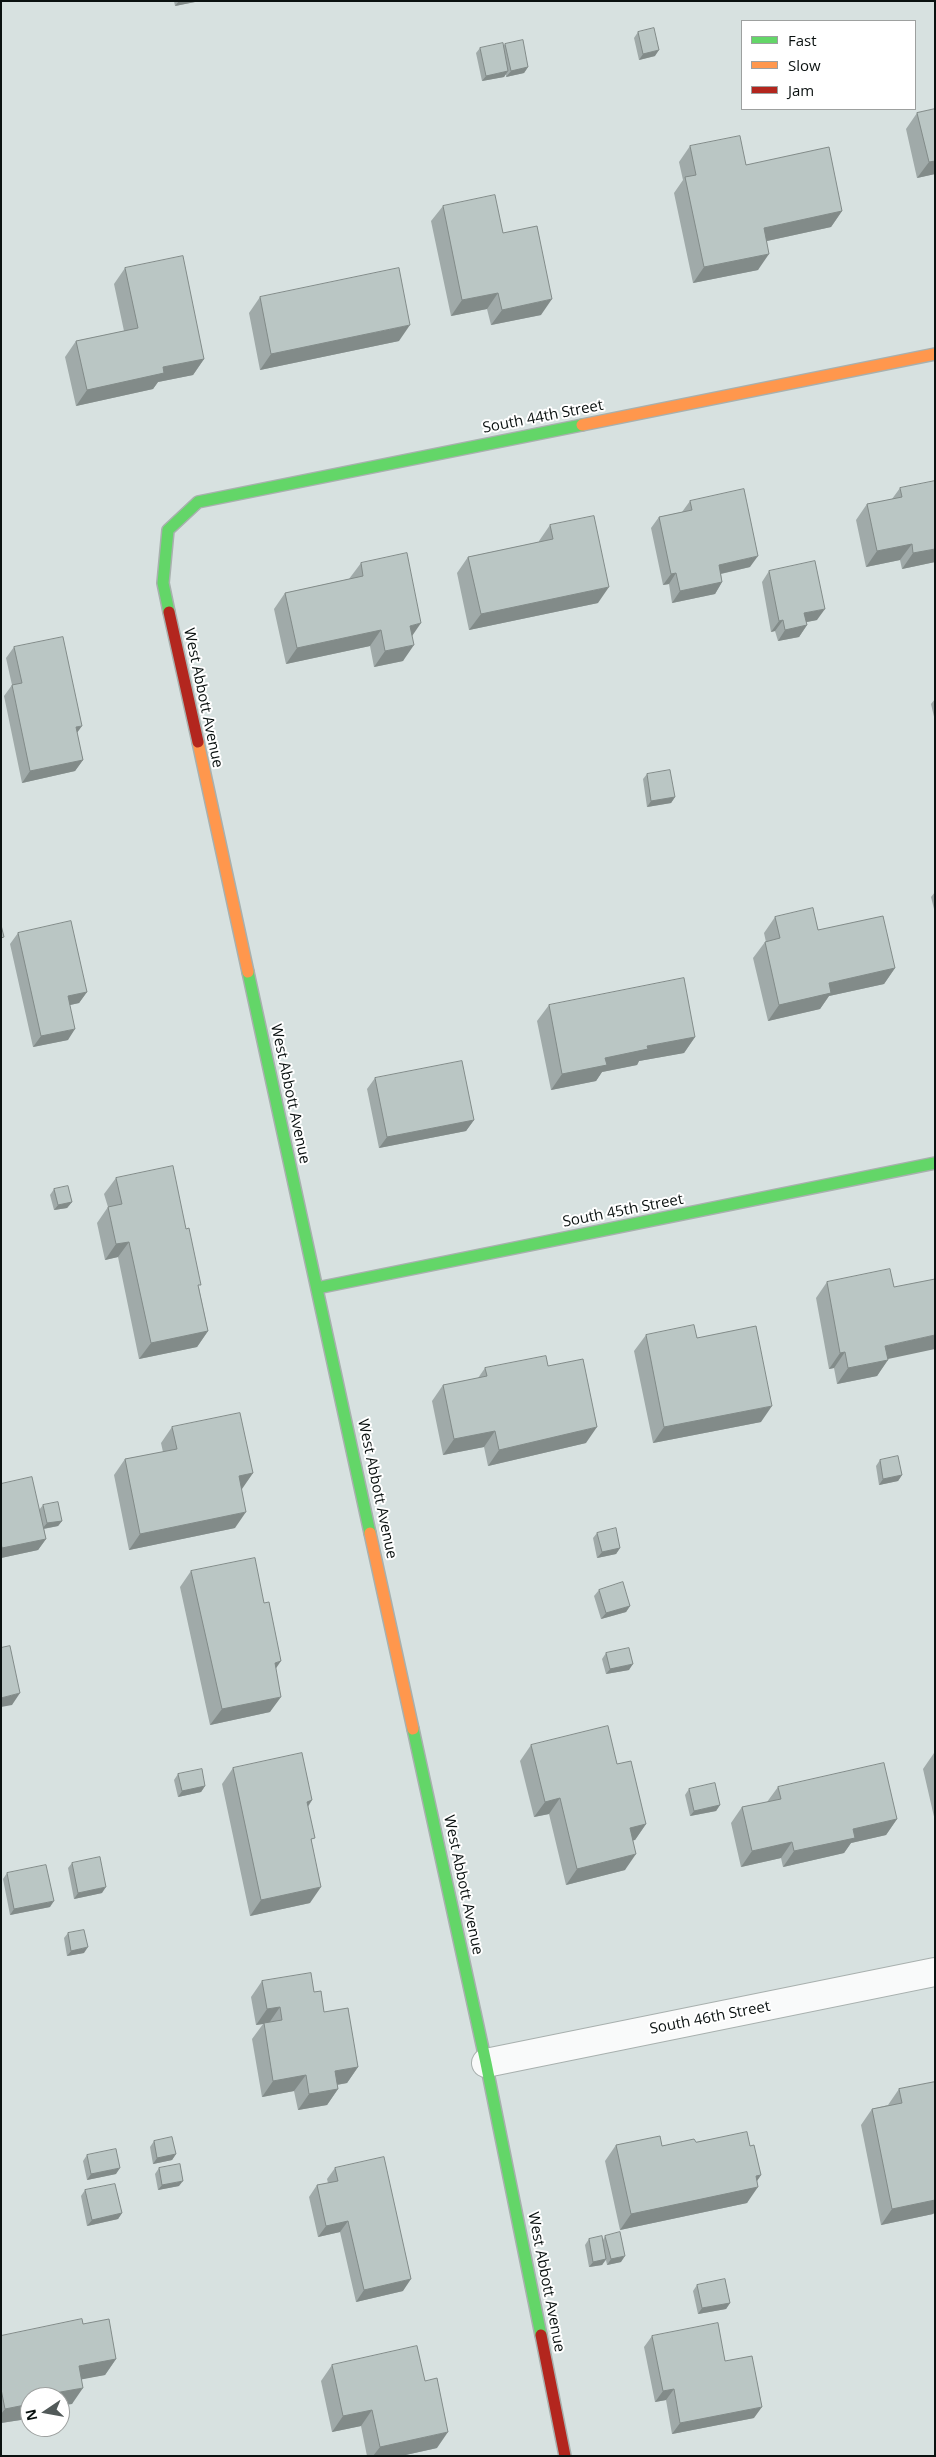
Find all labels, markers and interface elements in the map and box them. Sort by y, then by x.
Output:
legend [741,20,916,110]
text: Fast [788,30,817,50]
text: Slow [788,55,821,75]
text: Jam [788,80,814,100]
street label: South 44th Street [481,396,605,438]
street label: West Abbott Avenue [179,627,227,769]
street label: West Abbott Avenue [266,1023,314,1165]
street label: South 45th Street [561,1190,685,1232]
street label: West Abbott Avenue [353,1418,401,1560]
street label: West Abbott Avenue [439,1814,487,1956]
street label: South 46th Street [648,1997,772,2039]
street label: West Abbott Avenue [524,2210,568,2354]
north arrow [20,2387,70,2437]
text: N [20,2407,41,2423]

